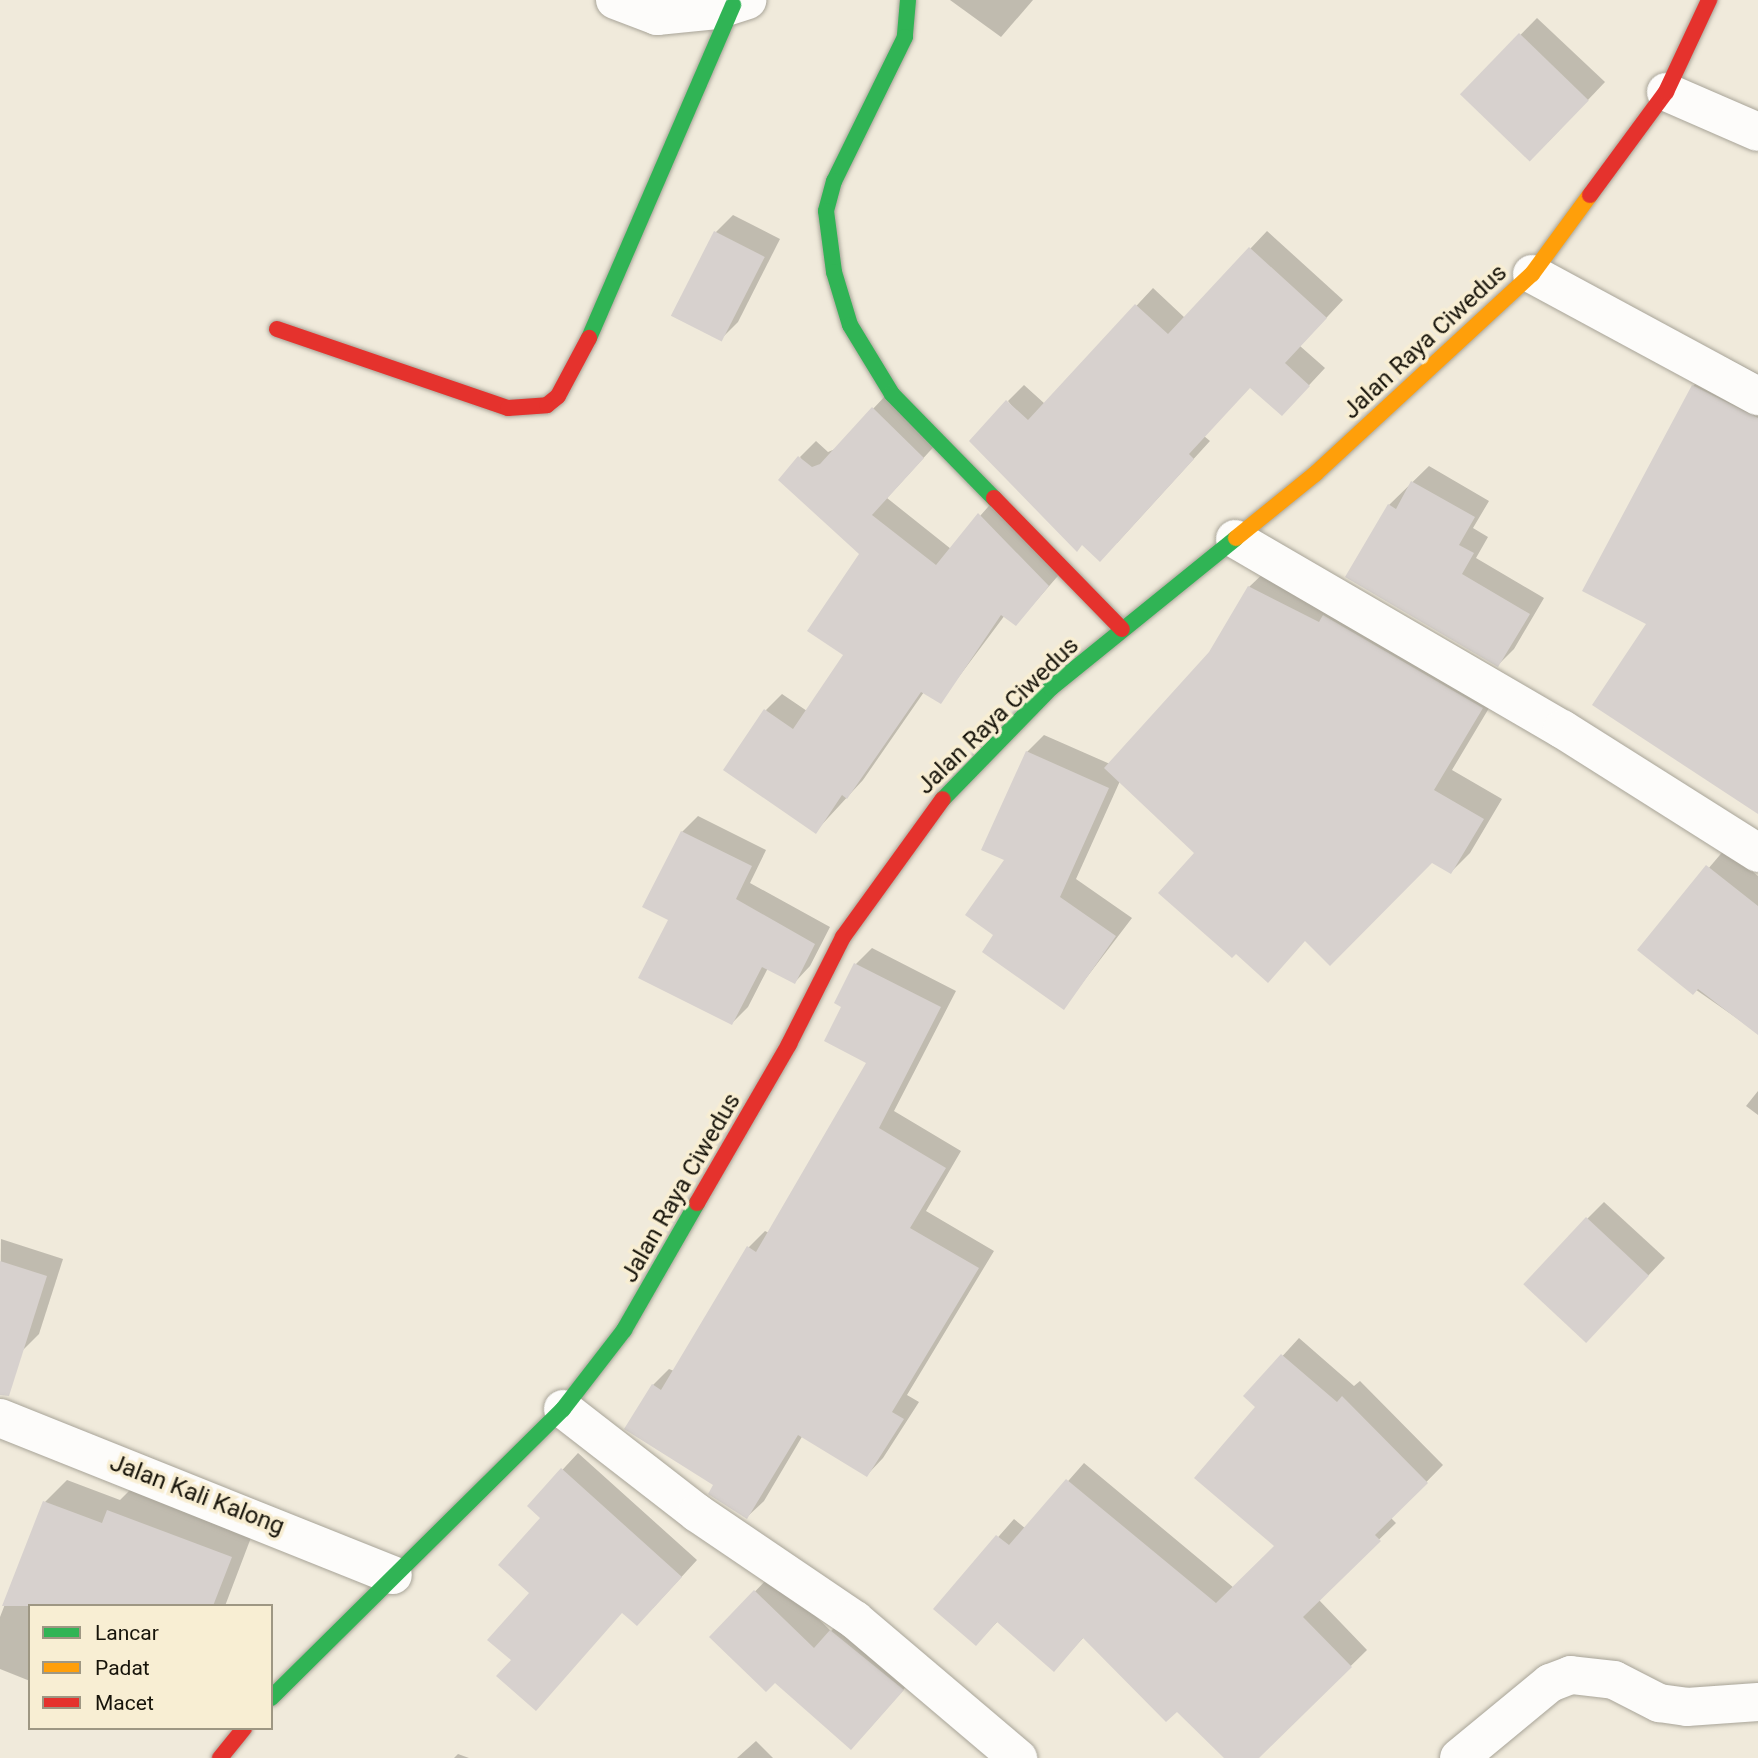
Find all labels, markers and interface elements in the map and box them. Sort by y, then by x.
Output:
street label: Jalan Raya Ciwedus [1337,259,1513,425]
street label: Jalan Raya Ciwedus [911,631,1085,801]
street label: Jalan Raya Ciwedus [615,1088,747,1288]
street label: Jalan Kali Kalong [106,1448,288,1542]
legend [28,1604,273,1730]
text: Lancar [95,1621,159,1645]
text: Padat [95,1656,150,1680]
text: Macet [95,1691,154,1715]

